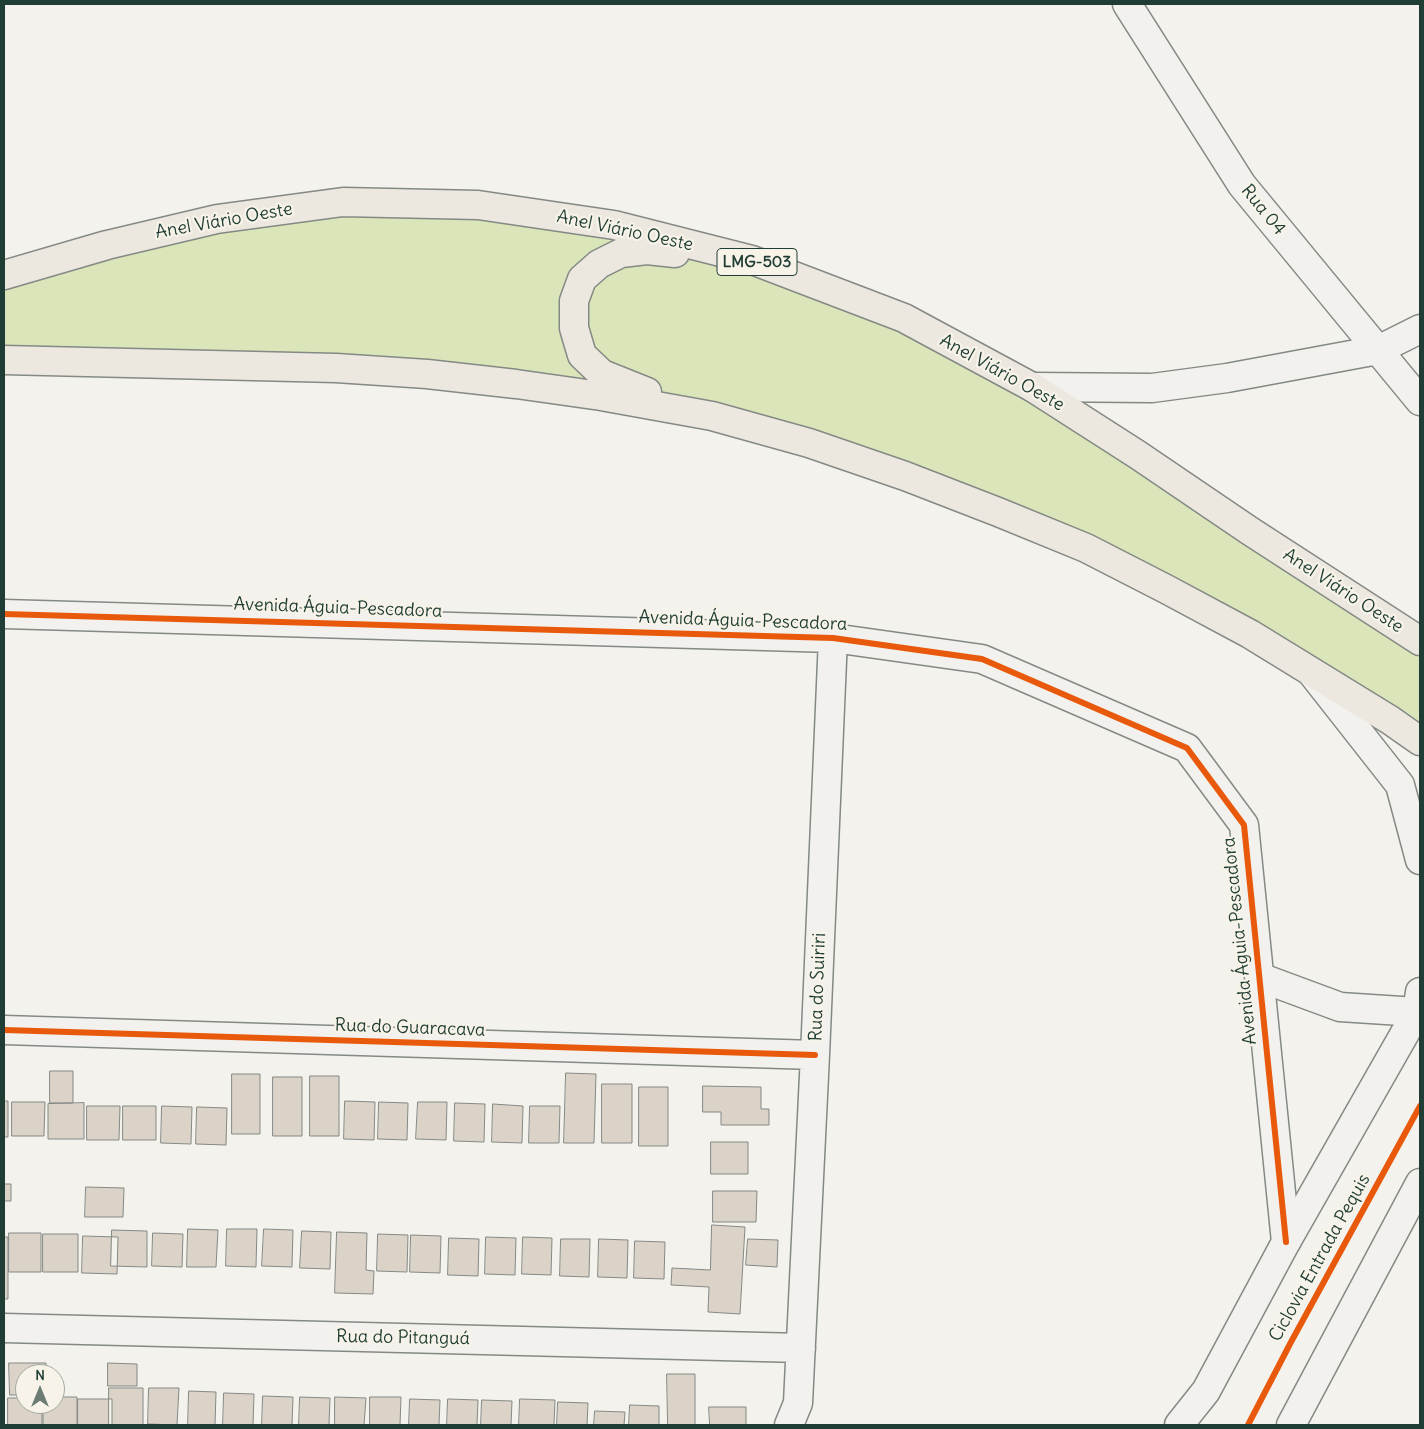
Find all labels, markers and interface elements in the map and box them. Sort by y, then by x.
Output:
street label: Rua 04 [1236,180,1290,240]
street label: Anel Viário Oeste [154,198,294,244]
street label: Anel Viário Oeste [555,206,695,256]
road number: LMG-503 [717,248,797,276]
street label: Anel Viário Oeste [936,330,1068,416]
street label: Anel Viário Oeste [1279,544,1407,638]
street label: Avenida Águia-Pescadora [233,594,443,622]
street label: Avenida Águia-Pescadora [638,607,848,635]
street label: Avenida Águia-Pescadora [1218,836,1262,1046]
street label: Rua do Suiriri [805,932,831,1042]
street label: Rua do Guaracava [334,1015,486,1041]
street label: Ciclovia Entrada Pequis [1265,1170,1375,1346]
street label: Rua do Pitanguá [336,1326,470,1350]
north arrow [15,1364,65,1414]
text: N [35,1366,45,1384]

